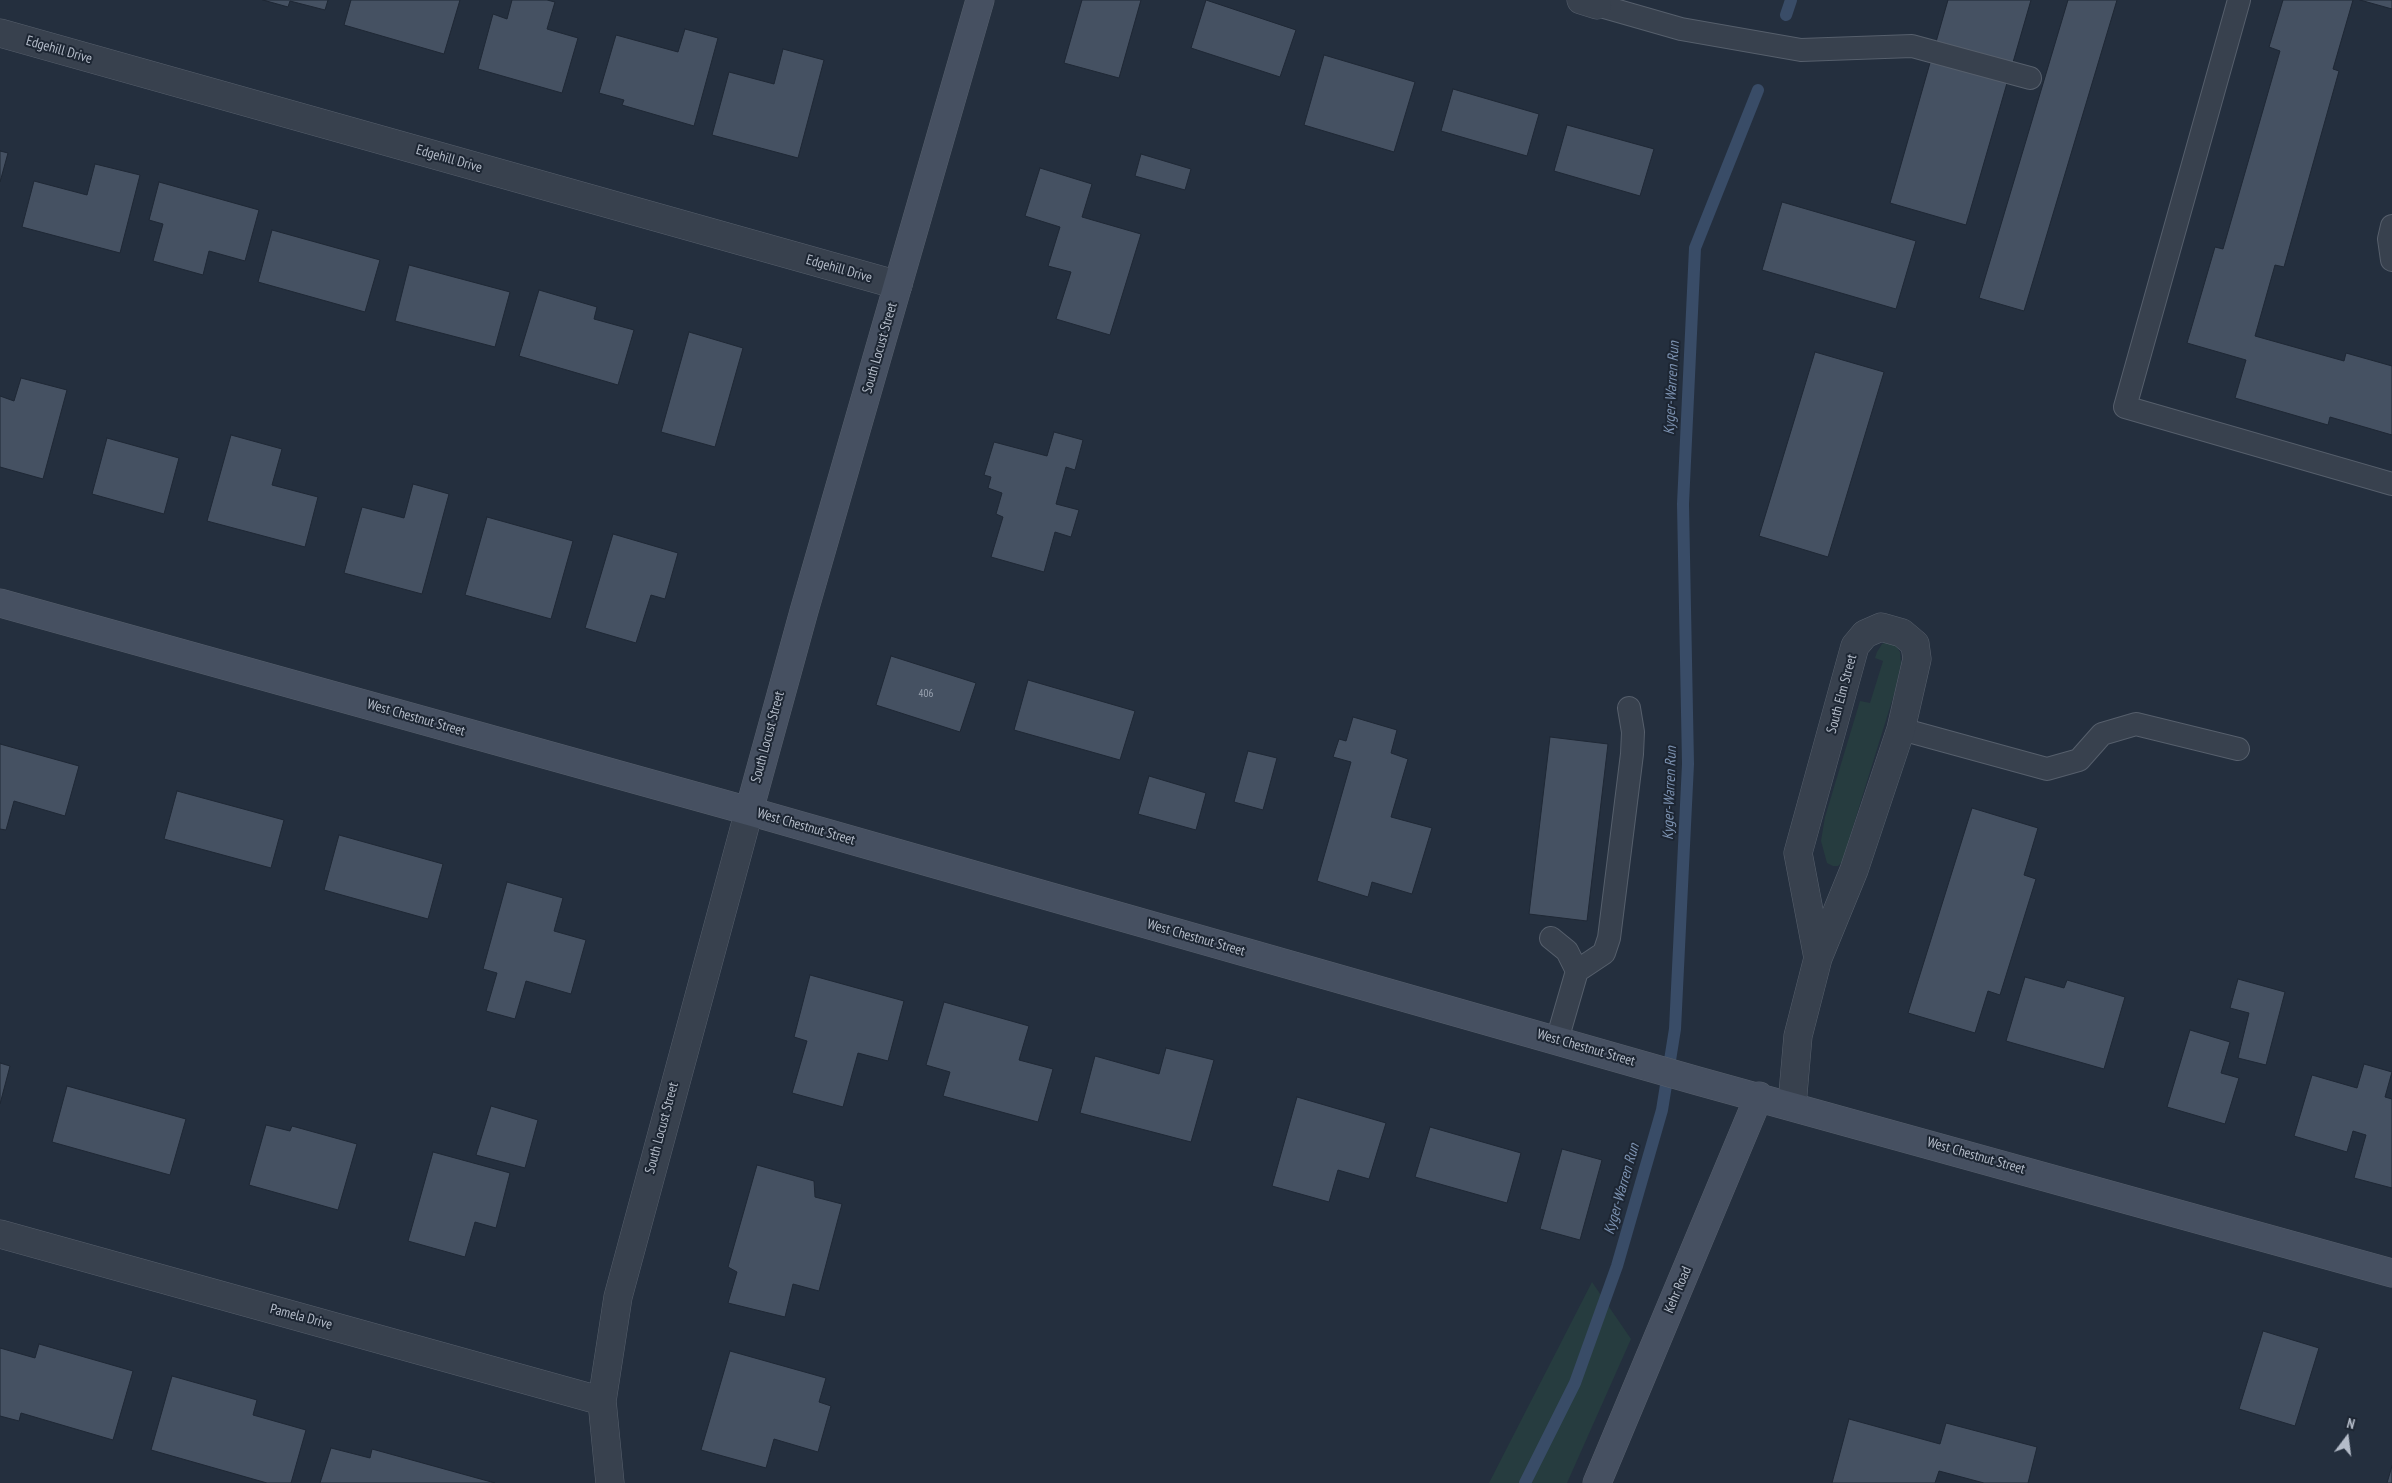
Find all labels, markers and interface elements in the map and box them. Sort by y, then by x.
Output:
street label: Edgehill Drive [24,33,94,67]
street label: Edgehill Drive [414,142,484,176]
street label: Edgehill Drive [804,252,874,286]
street label: South Locust Street [859,301,901,395]
water label: Kyger-Warren Run [1661,341,1683,435]
street label: South Elm Street [1823,653,1861,735]
house number: 406 [919,687,933,701]
street label: South Locust Street [748,689,788,785]
street label: West Chestnut Street [365,696,467,740]
water label: Kyger-Warren Run [1659,746,1681,840]
street label: West Chestnut Street [755,805,857,849]
street label: West Chestnut Street [1145,916,1247,960]
street label: West Chestnut Street [1535,1026,1637,1070]
street label: South Locust Street [642,1080,682,1176]
street label: West Chestnut Street [1925,1134,2027,1178]
water label: Kyger-Warren Run [1600,1142,1644,1236]
street label: Kehr Road [1661,1264,1695,1316]
street label: Pamela Drive [268,1301,334,1333]
north arrow [2322,1413,2372,1463]
text: N [2345,1414,2357,1433]

